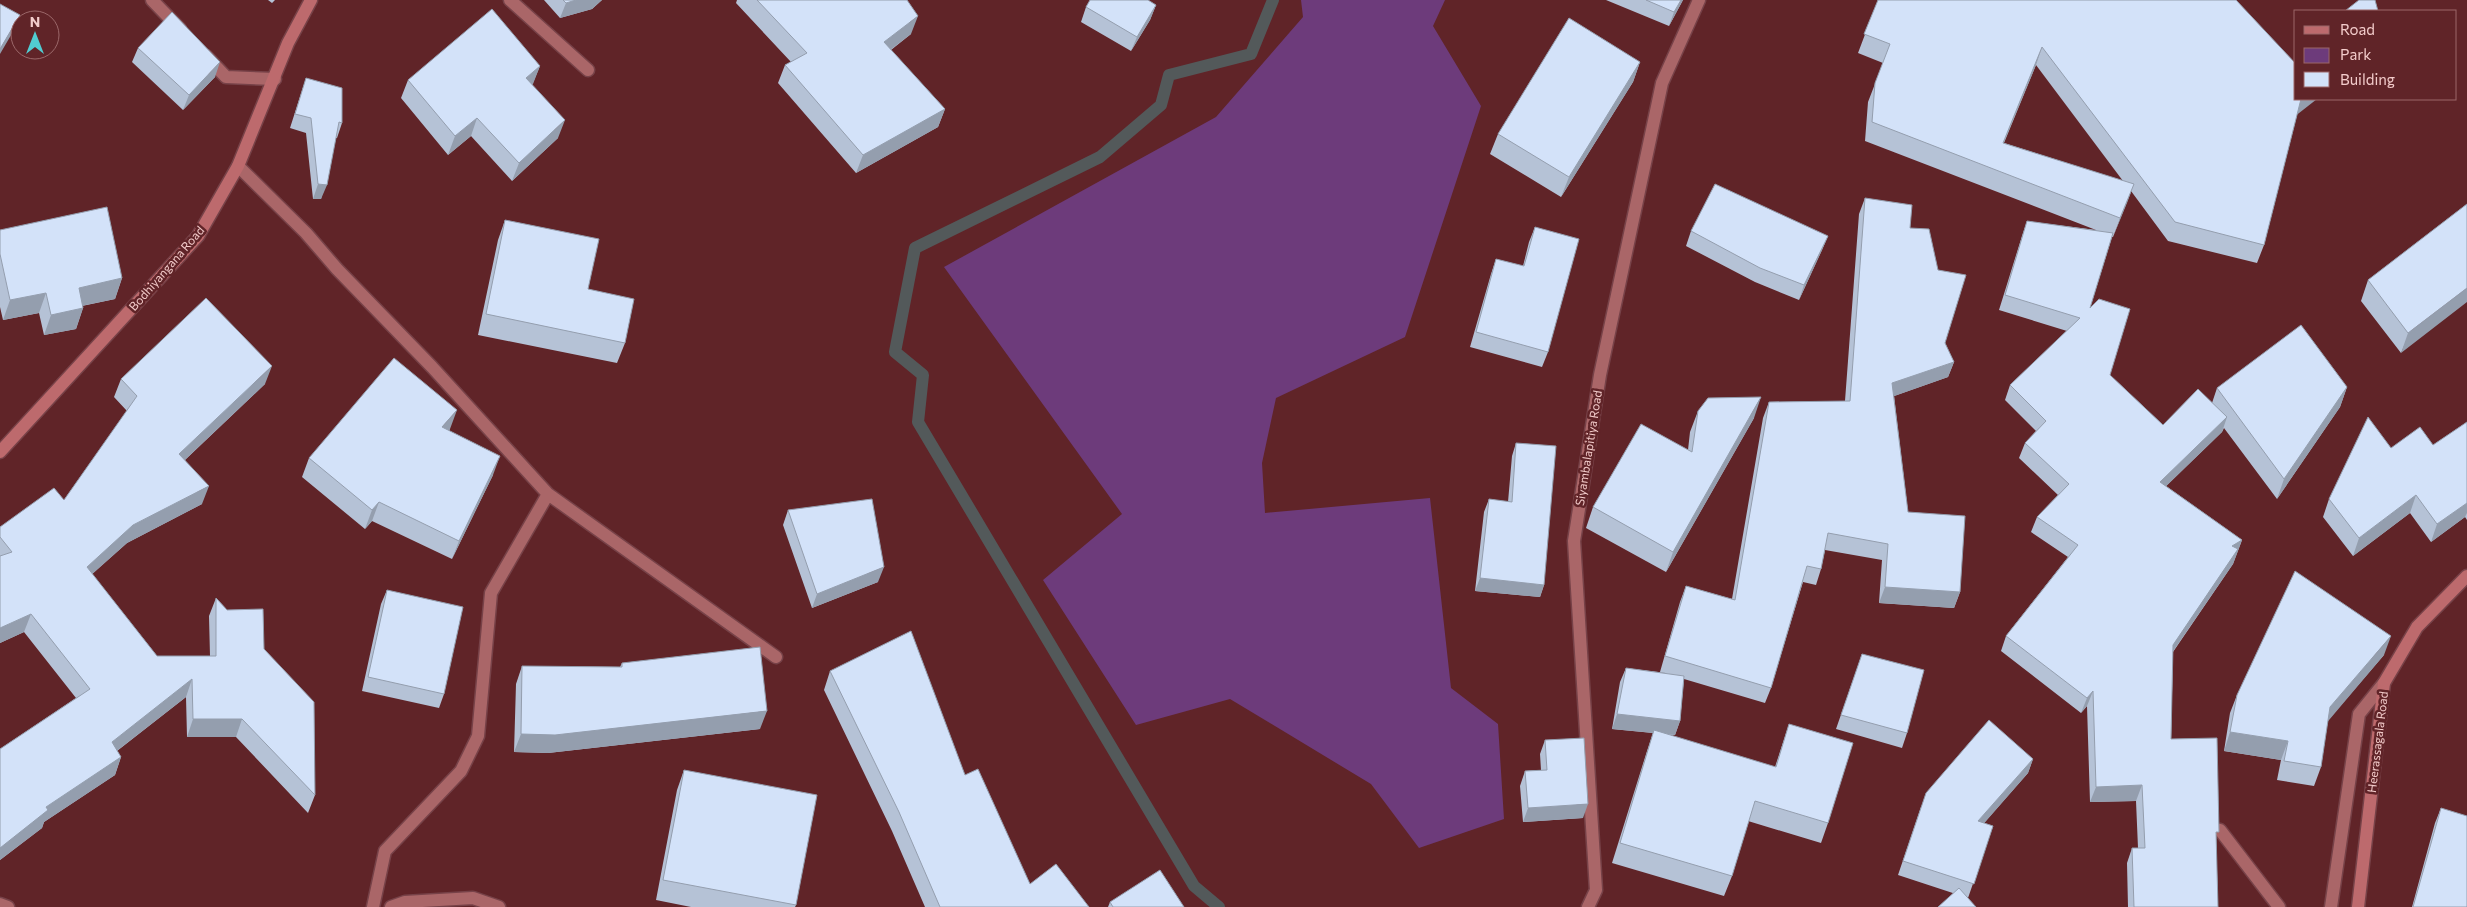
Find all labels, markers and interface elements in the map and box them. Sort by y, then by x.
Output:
north arrow [10,10,60,60]
legend [2294,10,2457,100]
text: N [30,13,40,30]
text: Road [2340,20,2375,38]
text: Park [2340,45,2371,63]
text: Building [2340,70,2395,88]
street label: Bodhiyangana Road [126,223,206,313]
street label: Siyambalapitiya Road [1572,389,1604,507]
street label: Heerassagala Road [2364,690,2390,794]

